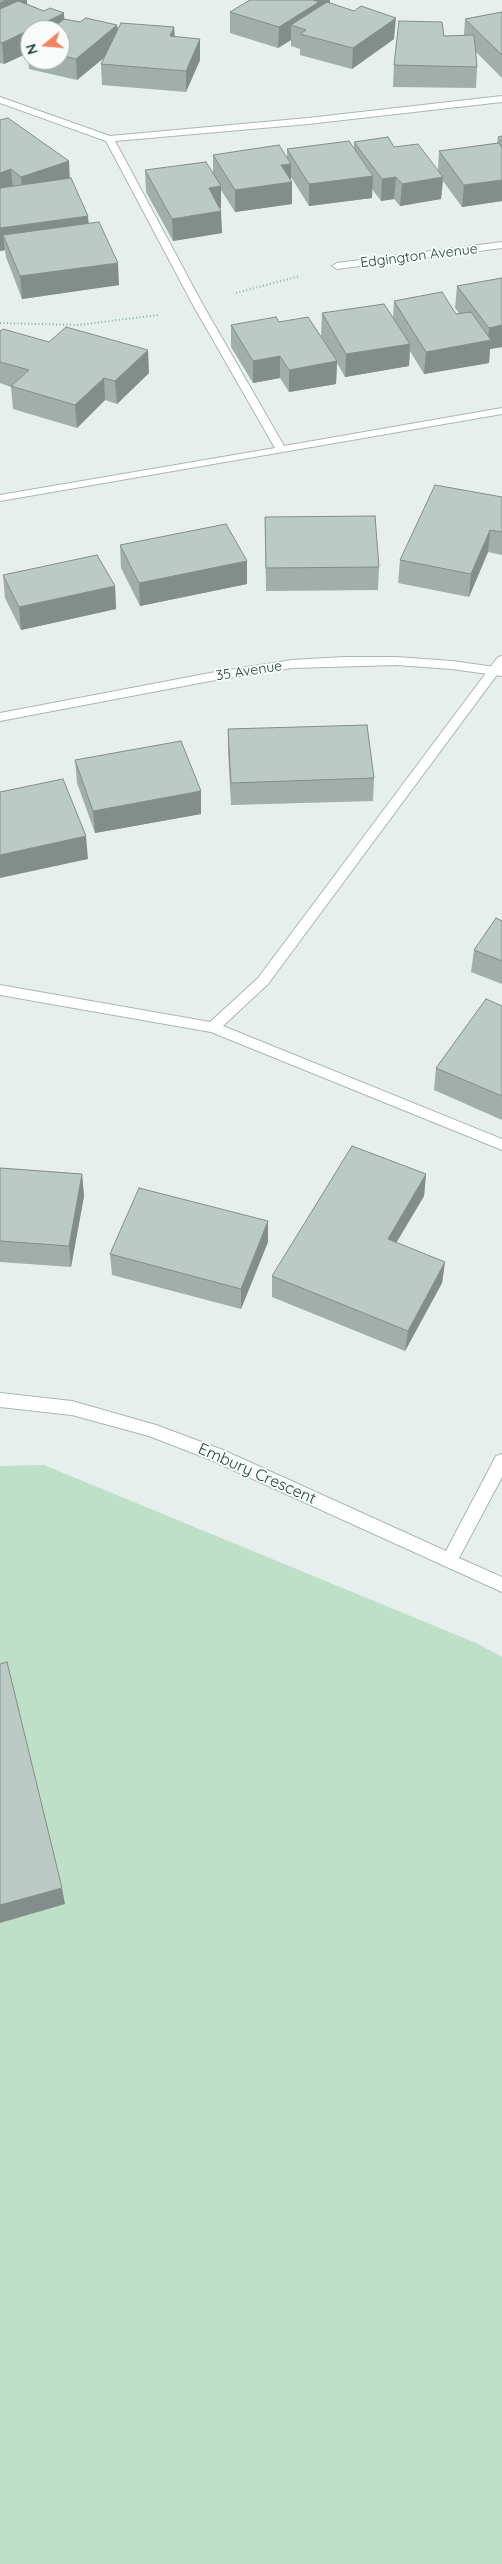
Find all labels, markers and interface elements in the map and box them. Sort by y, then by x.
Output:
north arrow [20,20,70,70]
text: N [22,42,42,57]
street label: Edgington Avenue [359,240,479,272]
street label: 35 Avenue [215,657,283,685]
street label: Embury Crescent [195,1439,319,1509]

